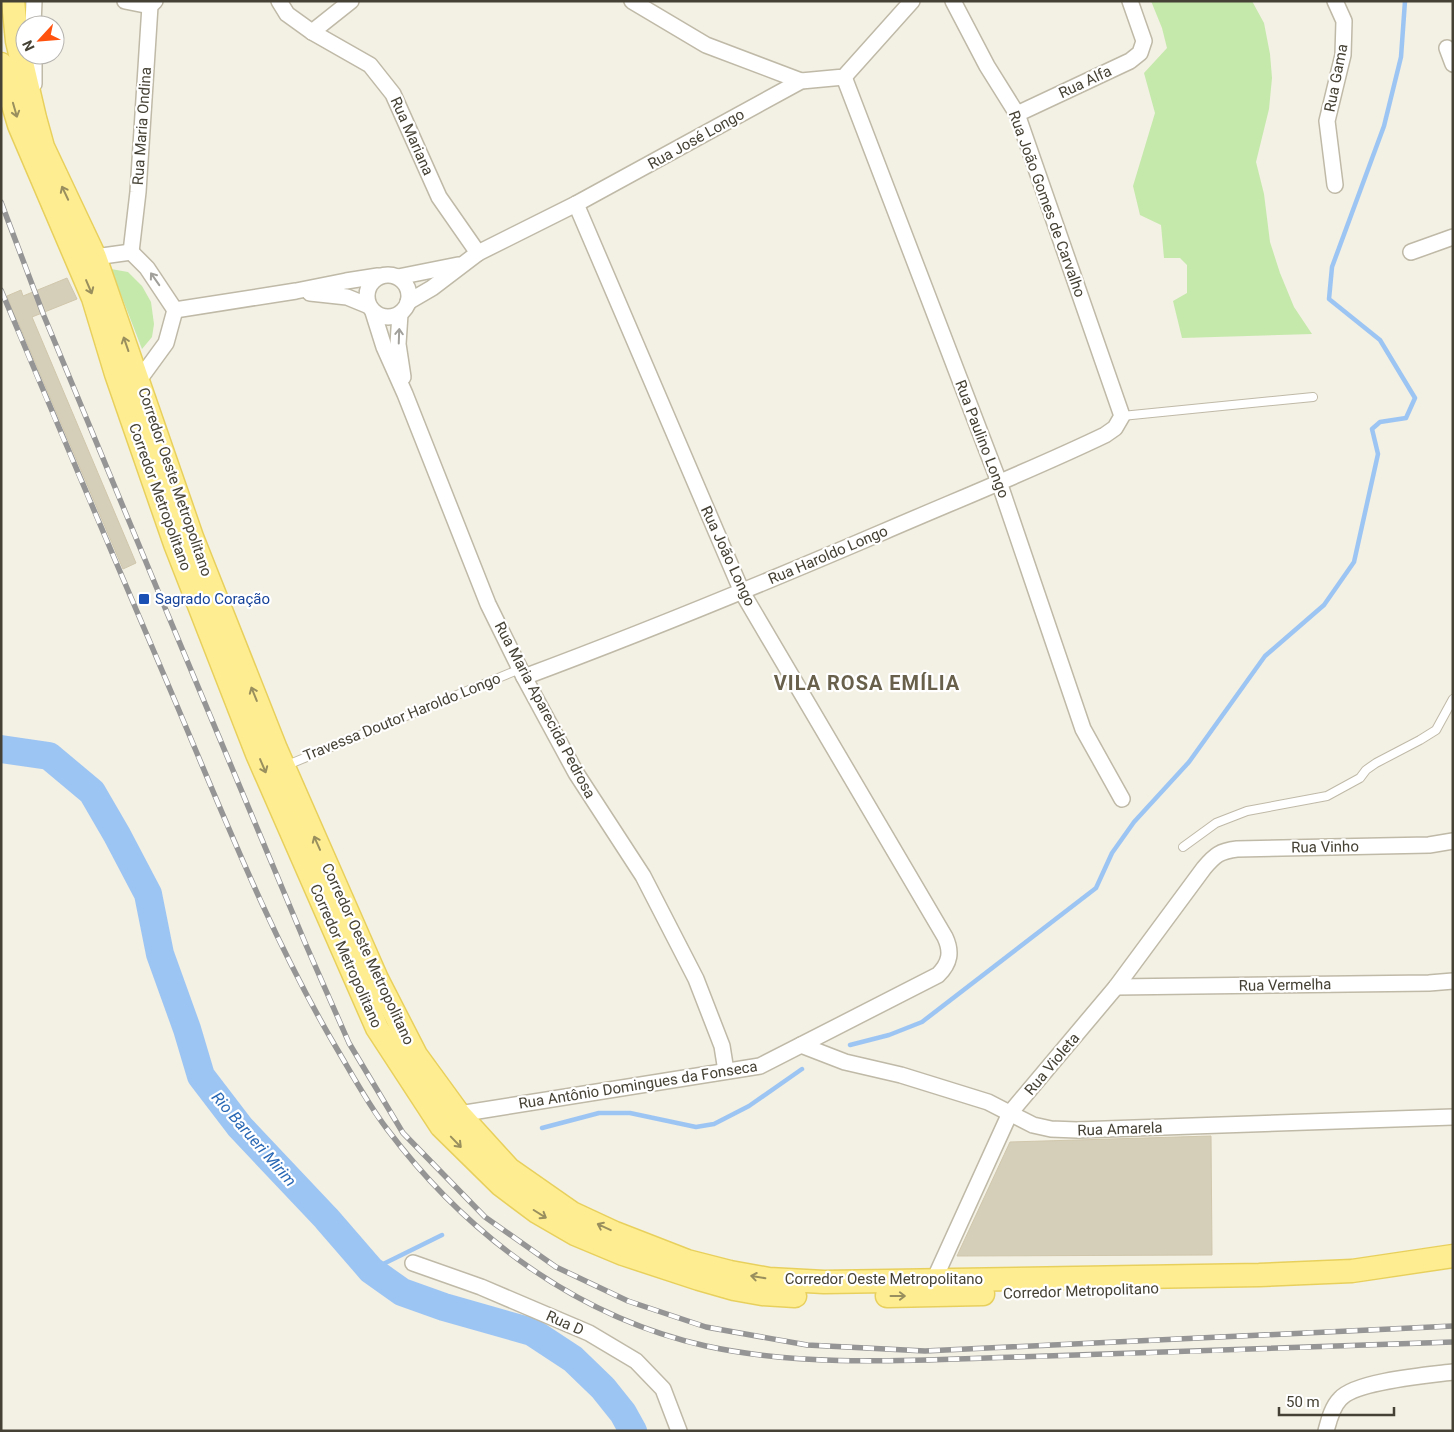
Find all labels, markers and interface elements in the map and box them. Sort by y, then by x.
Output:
north arrow [15,15,65,65]
text: N [19,38,38,54]
street label: Rua Gama [1321,42,1351,114]
street label: Rua Alfa [1056,62,1114,102]
street label: Rua Maria Ondina [129,66,155,186]
street label: Rua Mariana [387,94,437,178]
one-way arrow [10,102,20,118]
street label: Rua José Longo [645,105,747,173]
street label: Rua João Gomes de Carvalho [1005,108,1089,300]
one-way arrow [60,186,70,201]
one-way arrow [150,272,160,286]
one-way arrow [84,279,94,294]
one-way arrow [394,329,403,345]
one-way arrow [121,337,130,352]
street label: Rua Paulino Longo [951,377,1013,501]
street label: Corredor Oeste Metropolitano [134,385,216,579]
street label: Corredor Metropolitano [125,421,195,573]
street label: Rua João Longo [697,503,759,609]
street label: Rua Haroldo Longo [766,522,890,588]
place label: Sagrado Coração [155,590,270,608]
marker: Sagrado Coração [137,592,151,606]
street label: Rua Maria Aparecida Pedrosa [491,619,599,801]
street label: Travessa Doutor Haroldo Longo [301,669,503,765]
district label: VILA ROSA EMÍLIA [774,671,960,695]
one-way arrow [249,687,258,702]
one-way arrow [258,758,268,773]
one-way arrow [312,836,322,851]
street label: Rua Vinho [1291,837,1359,857]
street label: Corredor Oeste Metropolitano [318,860,418,1048]
street label: Corredor Metropolitano [306,881,386,1031]
street label: Rua Vermelha [1238,975,1332,995]
street label: Rua Violeta [1021,1029,1083,1099]
street label: Rua Antônio Domingues da Fonseca [517,1057,759,1113]
water label: Rio Barueri Mirim [208,1088,300,1190]
street label: Rua Amarela [1077,1119,1163,1139]
one-way arrow [450,1136,462,1148]
one-way arrow [533,1209,547,1219]
one-way arrow [597,1222,612,1232]
street label: Corredor Oeste Metropolitano [785,1270,983,1288]
one-way arrow [750,1272,766,1282]
street label: Corredor Metropolitano [1003,1279,1159,1303]
one-way arrow [889,1291,905,1301]
street label: Rua D [543,1307,587,1339]
scale bar [1279,1384,1394,1416]
text: 50 m [1286,1393,1320,1411]

